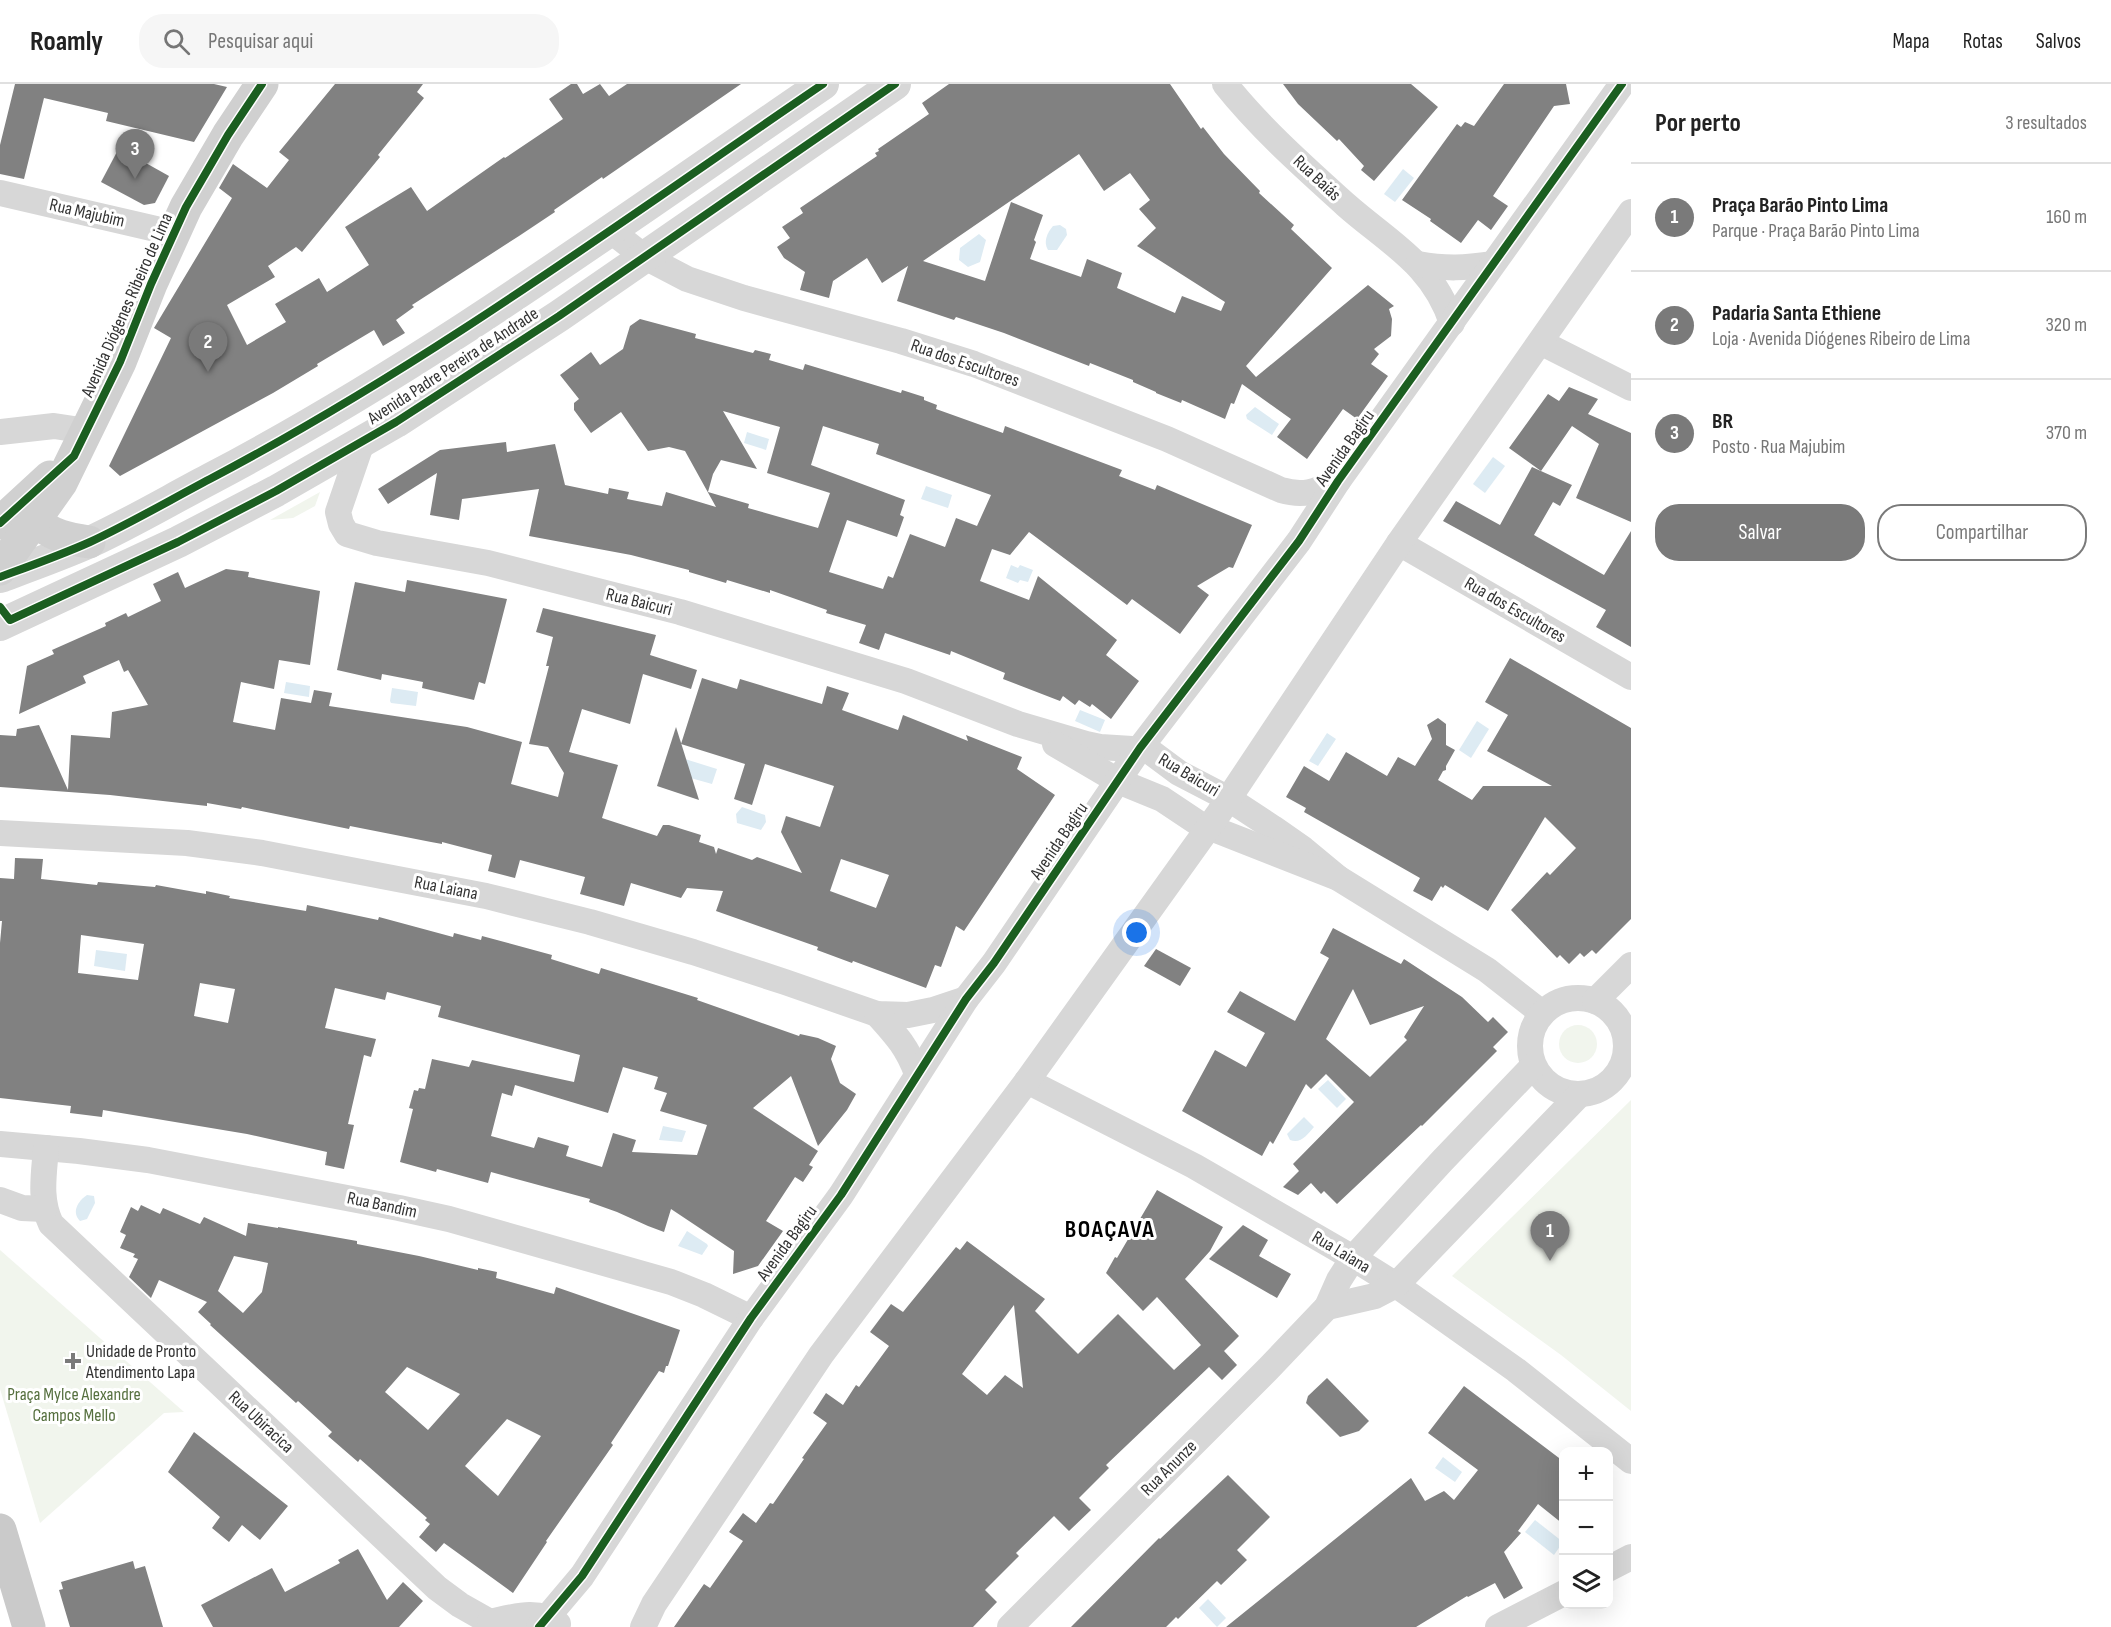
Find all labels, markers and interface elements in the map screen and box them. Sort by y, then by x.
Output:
search box [139,14,559,68]
text: Roamly [30,25,103,58]
icon: search [160,25,193,58]
text: Pesquisar aqui [208,28,313,55]
text: Mapa [1892,29,1930,54]
text: Rotas [1963,29,2003,54]
text: Salvos [2036,29,2081,54]
text: Por perto [1655,108,1741,139]
text: 3 resultados [2005,111,2087,135]
pin: 3 [116,130,154,179]
street label: Rua Baiás [1289,151,1345,205]
text: Praça Barão Pinto Lima [1712,192,1888,219]
street label: Rua Majubim [47,194,127,232]
text: 1 [1671,205,1678,229]
text: 160 m [2046,205,2087,229]
street label: Avenida Diógenes Ribeiro de Lima [76,210,177,401]
text: Parque · Praça Barão Pinto Lima [1712,219,1920,243]
text: Padaria Santa Ethiene [1712,300,1881,327]
street label: Avenida Padre Pereira de Andrade [363,303,542,430]
text: 2 [1670,313,1679,337]
text: 320 m [2045,313,2087,337]
pin: 2 [188,322,228,372]
text: Loja · Avenida Diógenes Ribeiro de Lima [1712,327,1970,351]
street label: Rua dos Escultores [908,335,1022,391]
street label: Avenida Bagiru [1311,406,1379,491]
text: BR [1712,408,1733,435]
text: 3 [1670,421,1679,445]
text: 370 m [2046,421,2087,445]
text: Posto · Rua Majubim [1712,435,1845,459]
button: Salvar [1655,504,1865,561]
button: Compartilhar [1877,504,2087,561]
street label: Rua dos Escultores [1461,573,1569,647]
street label: Rua Baicuri [604,584,674,620]
street label: Rua Baicuri [1155,749,1223,801]
street label: Avenida Bagiru [1025,799,1092,884]
street label: Rua Laiana [413,872,480,904]
your location [1122,918,1151,947]
street label: Rua Bandim [345,1187,419,1223]
street label: Avenida Bagiru [752,1201,821,1286]
pin: 1 [1530,1212,1570,1261]
district label: BOAÇAVA [1065,1215,1155,1244]
street label: Rua Laiana [1308,1226,1374,1278]
place label: Unidade de Pronto Atendimento Lapa [85,1341,196,1383]
marker: Unidade de Pronto Atendimento Lapa [64,1352,82,1370]
park label: Praça Mylce Alexandre Campos Mello [7,1384,141,1426]
street label: Rua Ubiracica [224,1386,298,1458]
street label: Rua Anunze [1137,1436,1201,1500]
map controls [1559,1447,1613,1609]
button: + [1559,1447,1613,1501]
button: − [1559,1501,1613,1555]
button: layers [1559,1555,1613,1609]

